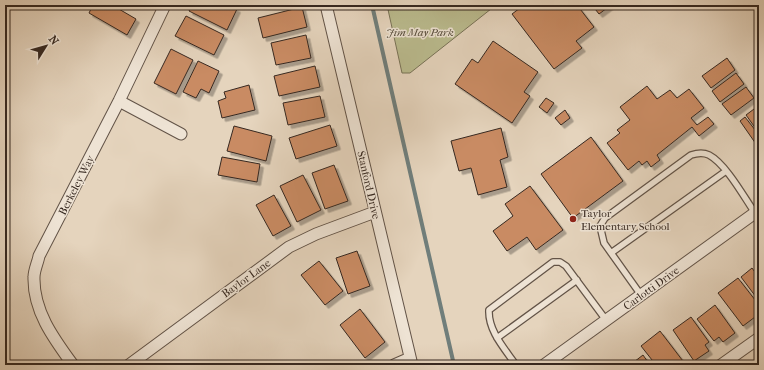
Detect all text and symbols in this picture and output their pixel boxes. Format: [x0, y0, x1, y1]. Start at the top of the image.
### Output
north arrow [26, 26, 66, 66]
park label: Jim May Park [386, 26, 454, 39]
text: N [46, 33, 62, 48]
street label: Stanford Drive [354, 150, 383, 221]
street label: Berkeley Way [56, 152, 98, 217]
place label: Taylor Elementary School [581, 207, 670, 233]
marker: Taylor Elementary School [568, 214, 578, 224]
street label: Baylor Lane [219, 256, 274, 300]
street label: Carlotti Drive [621, 263, 682, 313]

